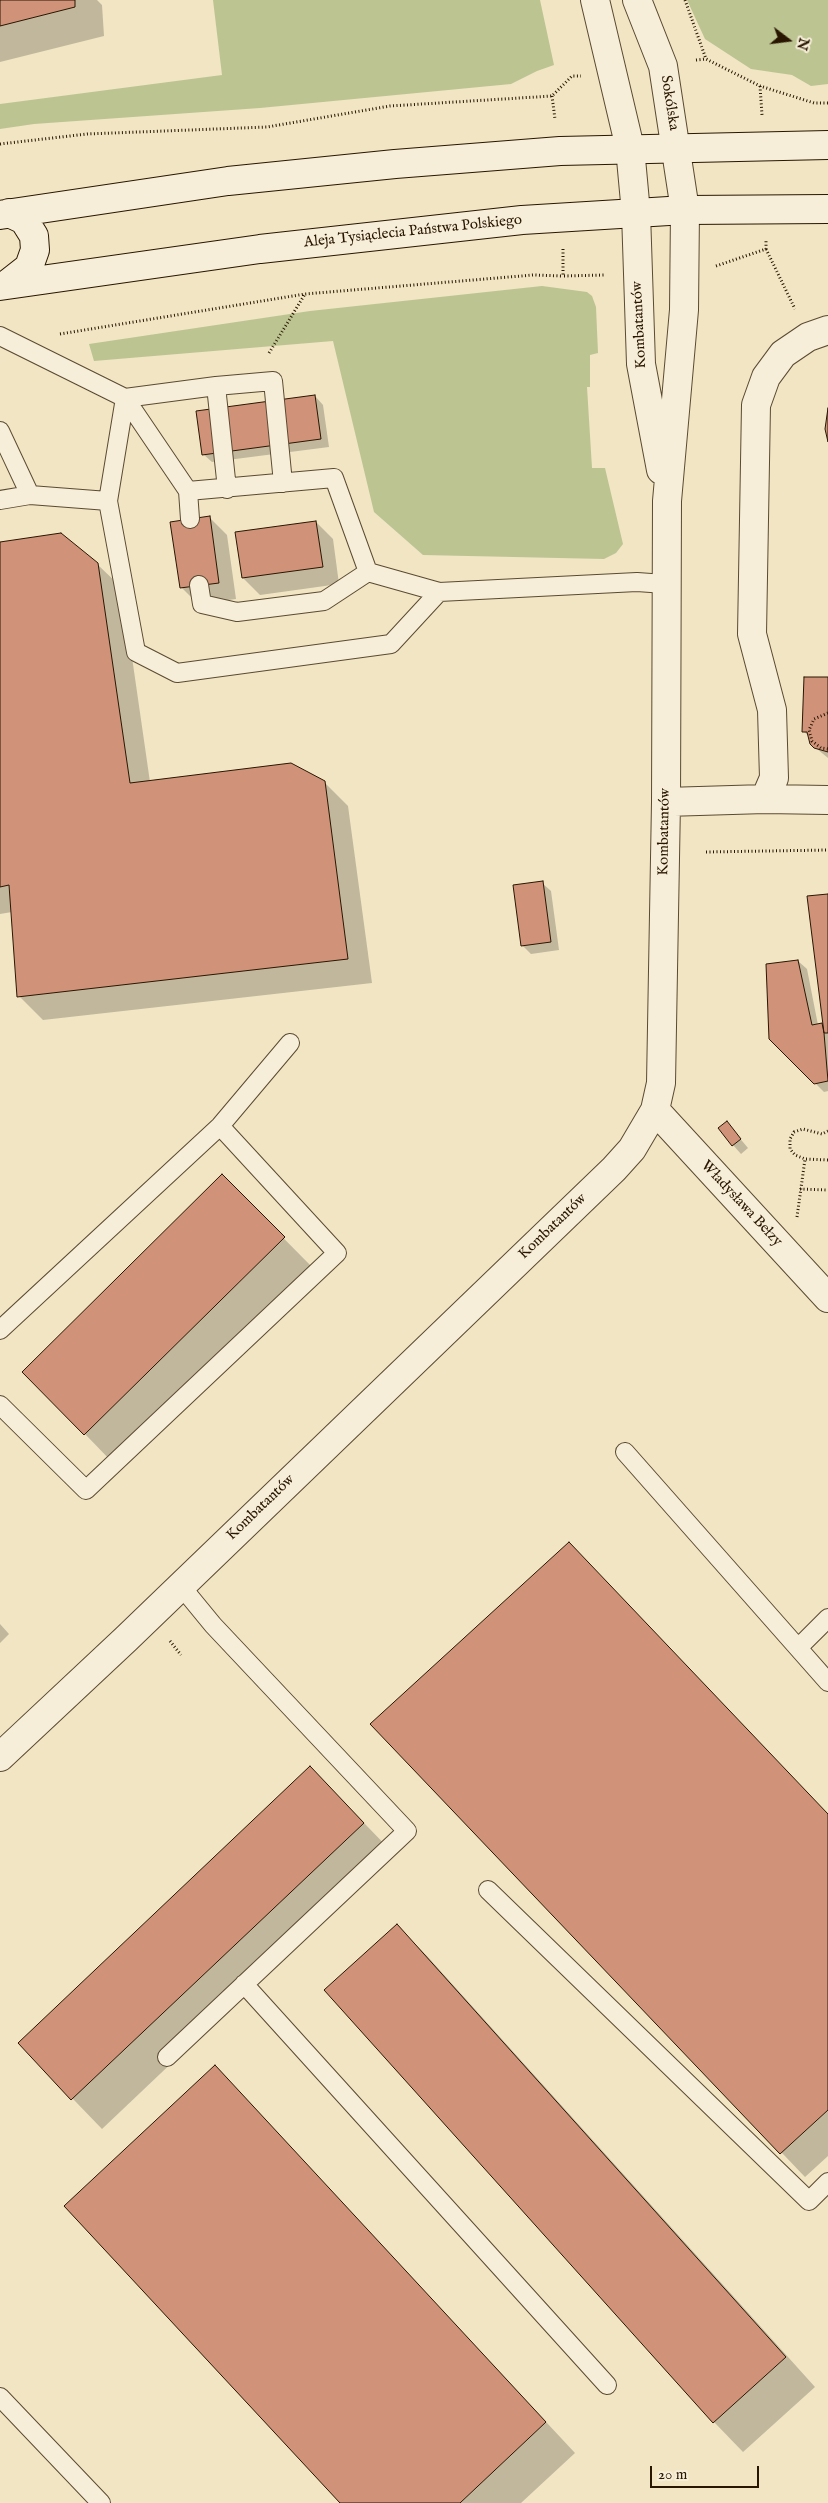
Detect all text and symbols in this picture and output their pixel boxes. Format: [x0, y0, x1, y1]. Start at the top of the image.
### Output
north arrow [763, 15, 813, 65]
text: N [792, 36, 813, 52]
street label: Sokólska [656, 74, 682, 132]
street label: Aleja Tysiąclecia Państwa Polskiego [303, 212, 523, 252]
street label: Kombatantów [629, 281, 651, 369]
street label: Kombatantów [655, 788, 675, 876]
street label: Władysława Bełzy [696, 1157, 786, 1251]
street label: Kombatantów [515, 1190, 591, 1264]
street label: Kombatantów [223, 1471, 299, 1545]
scale bar [653, 2456, 762, 2488]
text: 20 m [658, 2465, 687, 2484]

